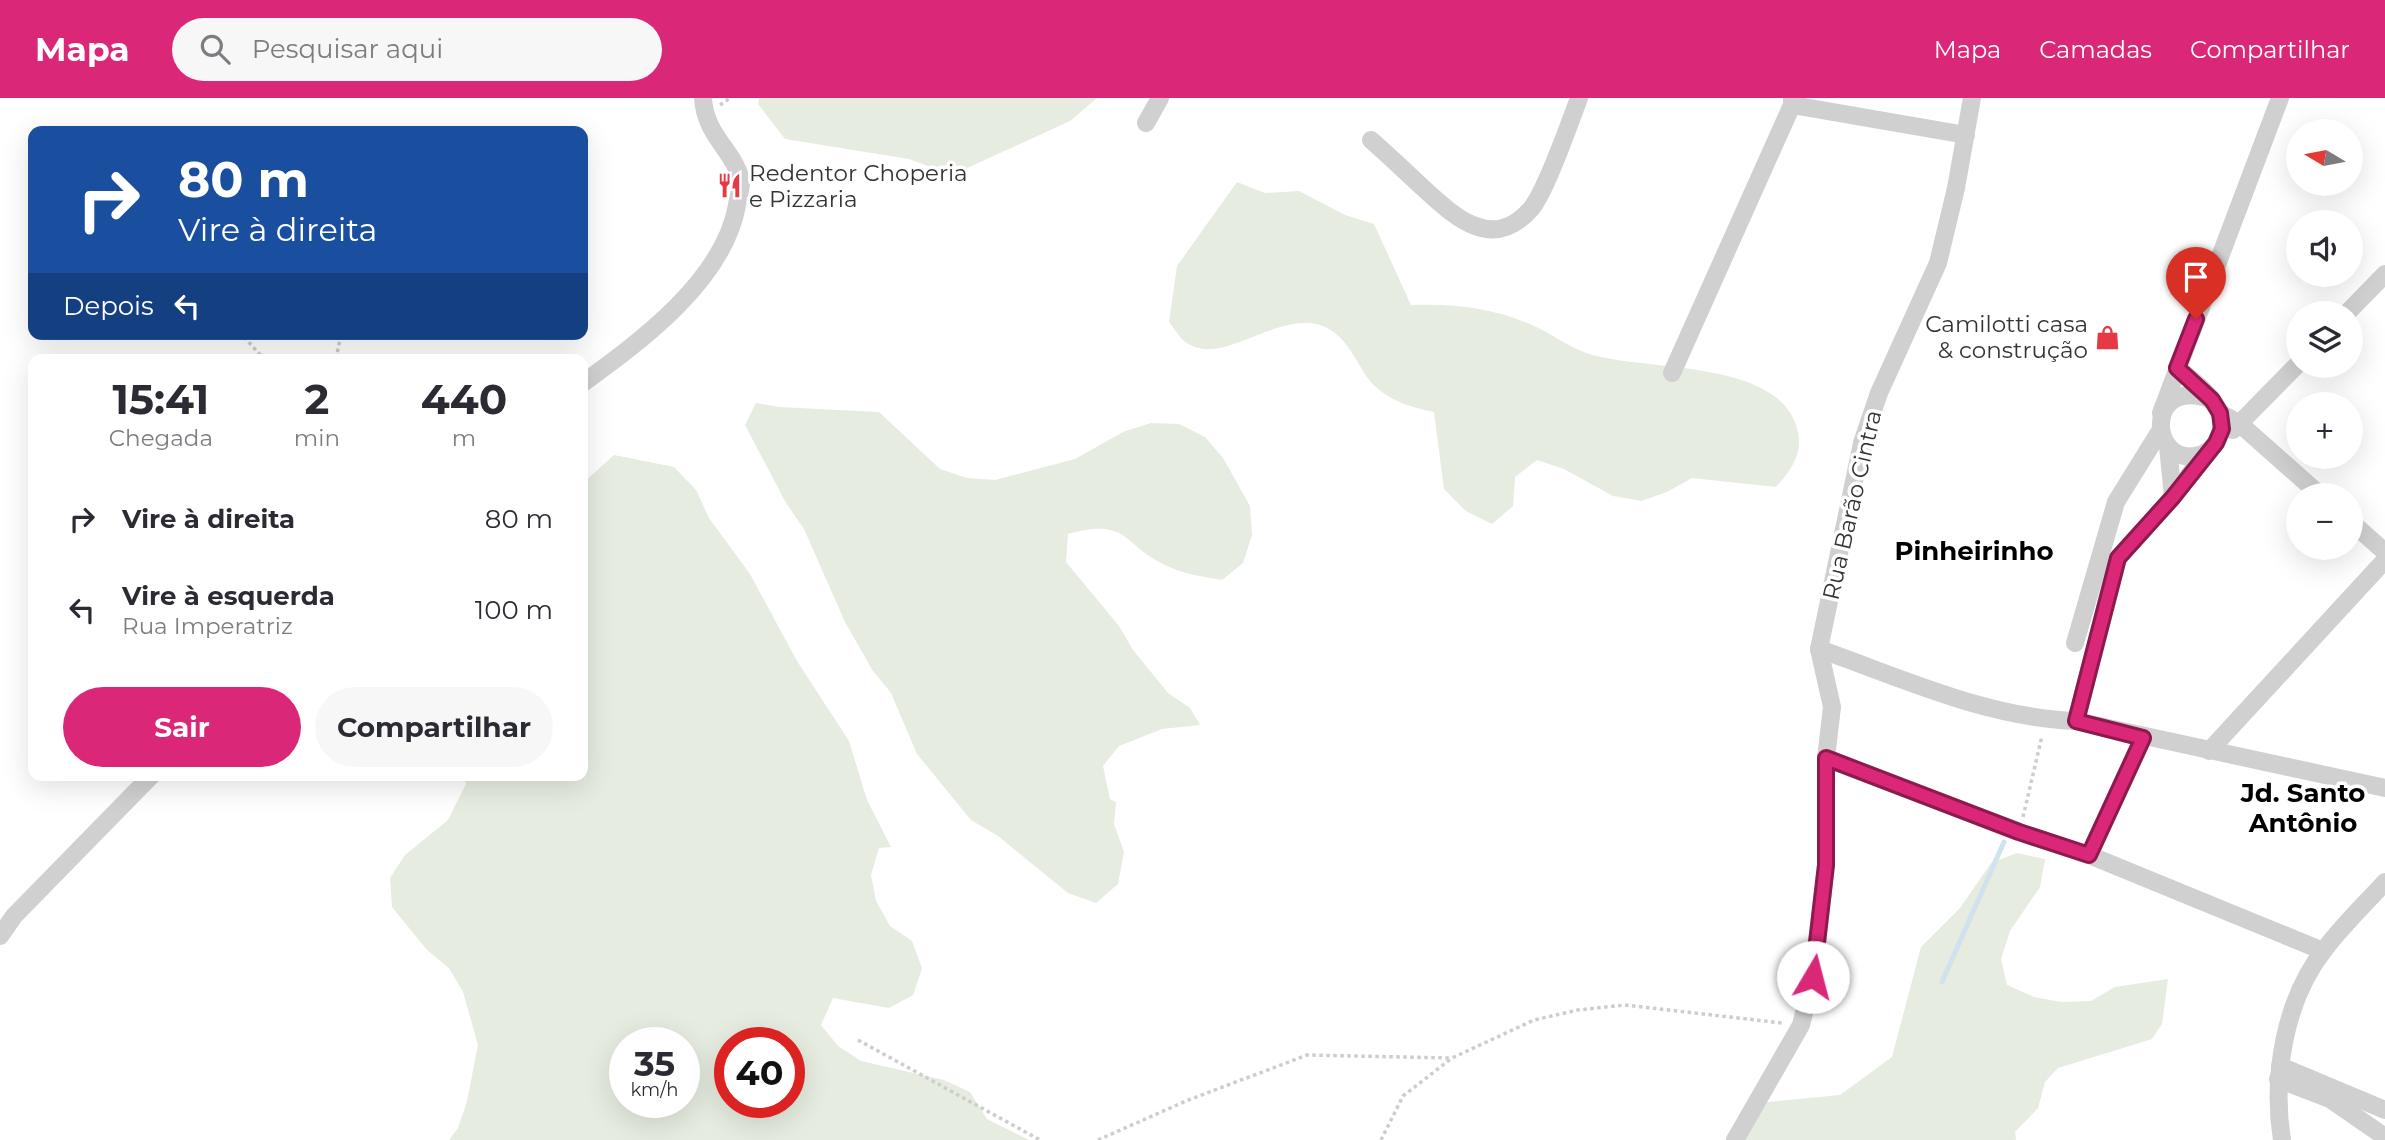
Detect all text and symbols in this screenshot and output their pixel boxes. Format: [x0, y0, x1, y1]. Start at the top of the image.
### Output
search box [172, 18, 662, 81]
text: Mapa [35, 29, 130, 69]
icon: search [196, 30, 234, 68]
text: Pesquisar aqui [252, 33, 443, 65]
text: Mapa [1934, 35, 2001, 64]
text: Camadas [2039, 35, 2152, 64]
text: Compartilhar [2190, 35, 2350, 64]
north arrow [2286, 119, 2362, 196]
map controls [2286, 119, 2363, 560]
text: 80 m [178, 150, 309, 209]
icon: right [63, 154, 154, 245]
place label: Redentor Choperia e Pizzaria [749, 159, 968, 213]
restaurant icon: Redentor Choperia e Pizzaria [715, 172, 743, 200]
text: Vire à direita [178, 210, 377, 249]
button: sound [2286, 210, 2363, 287]
pin [2166, 247, 2226, 319]
icon: arrive [2177, 258, 2215, 296]
icon: left [168, 287, 206, 325]
text: Depois [63, 290, 154, 322]
button: layers [2286, 301, 2363, 378]
place label: Camilotti casa & construção [1925, 310, 2088, 364]
shop icon: Camilotti casa & construção [2094, 323, 2122, 351]
text: 15:41 [113, 373, 209, 425]
text: 2 [305, 373, 329, 425]
text: 440 [421, 373, 507, 425]
button: + [2286, 392, 2363, 469]
street label: Rua Barão Cintra [1817, 407, 1887, 603]
text: Chegada [109, 424, 213, 452]
text: min [294, 424, 340, 452]
text: m [452, 424, 476, 452]
button: − [2286, 483, 2363, 560]
icon: right [63, 500, 101, 538]
text: Vire à direita [122, 503, 295, 535]
text: 80 m [485, 503, 553, 535]
district label: Pinheirinho [1894, 535, 2054, 567]
text: Vire à esquerda [122, 580, 335, 612]
icon: left [63, 591, 101, 629]
text: 100 m [475, 594, 553, 626]
text: Rua Imperatriz [122, 612, 293, 640]
button: Sair [63, 687, 301, 767]
button: Compartilhar [315, 687, 553, 767]
district label: Jd. Santo Antônio [2240, 777, 2365, 839]
position arrow [1776, 940, 1850, 1014]
speed limit sign: 40 [714, 1027, 805, 1118]
text: 35 [634, 1042, 675, 1085]
text: km/h [630, 1079, 679, 1101]

